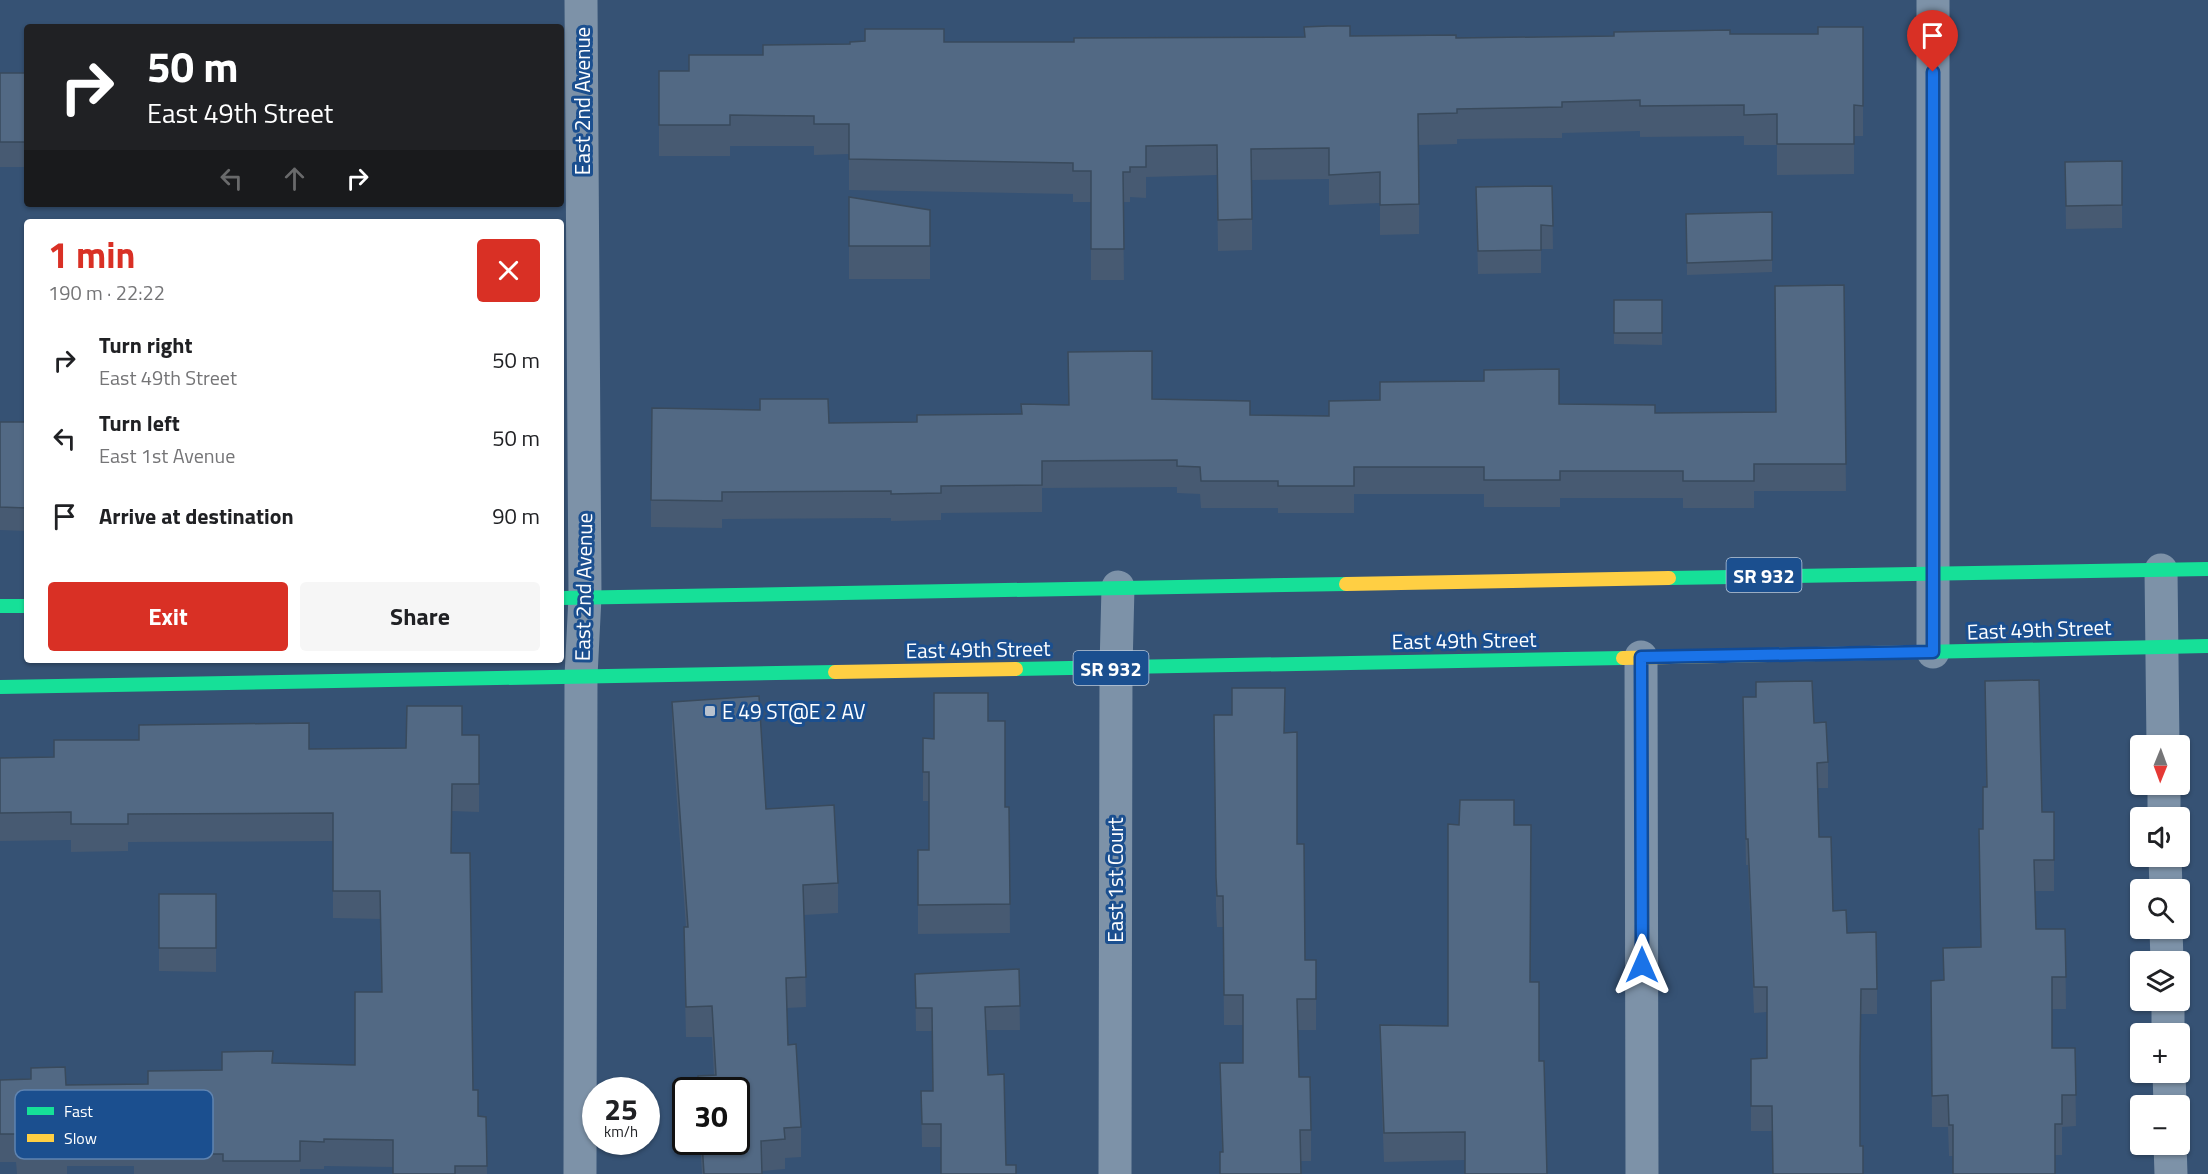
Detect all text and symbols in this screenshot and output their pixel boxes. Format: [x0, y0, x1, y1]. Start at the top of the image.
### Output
pin [1907, 10, 1958, 72]
icon: arrive [1916, 19, 1949, 52]
street label: East 2nd Avenue [566, 27, 598, 175]
text: 50 m [147, 34, 239, 98]
icon: right [48, 48, 126, 126]
text: East 49th Street [147, 92, 333, 133]
icon: left [215, 162, 248, 195]
icon: ahead [278, 162, 311, 195]
icon: right [341, 162, 374, 195]
text: 1 min [48, 227, 135, 282]
button: close [477, 239, 540, 302]
text: 190 m · 22:22 [48, 277, 165, 308]
text: Turn right [99, 328, 193, 362]
text: 50 m [492, 343, 540, 377]
icon: right [48, 344, 81, 377]
text: East 49th Street [99, 362, 237, 393]
text: Turn left [99, 406, 180, 440]
text: 50 m [492, 421, 540, 455]
icon: left [48, 422, 81, 455]
text: East 1st Avenue [99, 440, 235, 471]
text: Arrive at destination [99, 499, 294, 533]
text: 90 m [492, 499, 540, 533]
icon: arrive [48, 500, 81, 533]
street label: East 2nd Avenue [566, 513, 600, 661]
road number: SR 932 [1726, 558, 1802, 592]
button: Exit [48, 582, 288, 651]
button: Share [300, 582, 540, 651]
street label: East 49th Street [1966, 610, 2113, 648]
street label: East 49th Street [1391, 623, 1537, 657]
street label: East 49th Street [905, 632, 1051, 666]
road number: SR 932 [1074, 651, 1148, 685]
place label: E 49 ST@E 2 AV [722, 695, 866, 727]
marker: E 49 ST@E 2 AV [703, 704, 717, 718]
north arrow [2130, 735, 2190, 795]
map controls [2130, 735, 2190, 1155]
button: sound [2130, 807, 2190, 867]
street label: East 1st Court [1099, 817, 1131, 943]
button: search [2130, 879, 2190, 939]
position arrow [1610, 933, 1674, 997]
button: layers [2130, 951, 2190, 1011]
button: + [2130, 1023, 2190, 1083]
speed limit sign: 30 [672, 1077, 750, 1155]
text: 25 [604, 1086, 638, 1132]
legend [15, 1090, 213, 1159]
button: − [2130, 1095, 2190, 1155]
text: Fast [64, 1099, 93, 1123]
text: km/h [604, 1120, 638, 1143]
text: Slow [64, 1126, 97, 1150]

